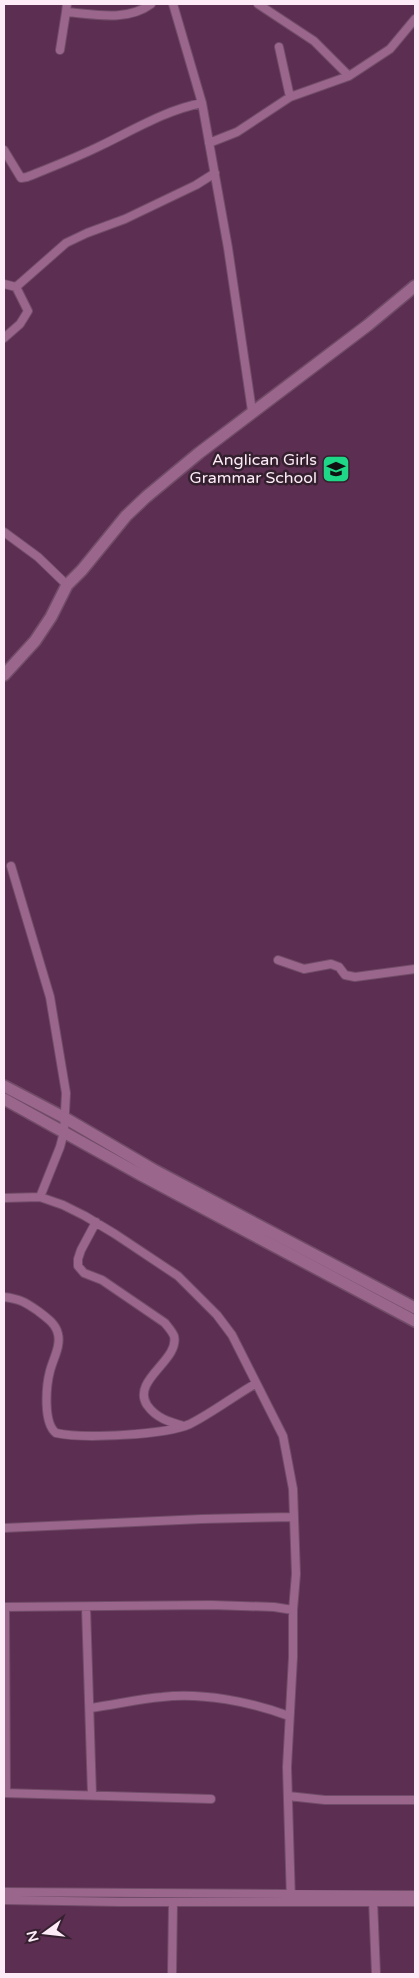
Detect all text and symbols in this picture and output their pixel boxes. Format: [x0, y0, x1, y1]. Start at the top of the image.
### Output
place label: Anglican Girls Grammar School [190, 450, 317, 488]
school or university icon: Anglican Girls Grammar School [321, 454, 351, 484]
north arrow [20, 1908, 70, 1958]
text: N [23, 1929, 43, 1944]

